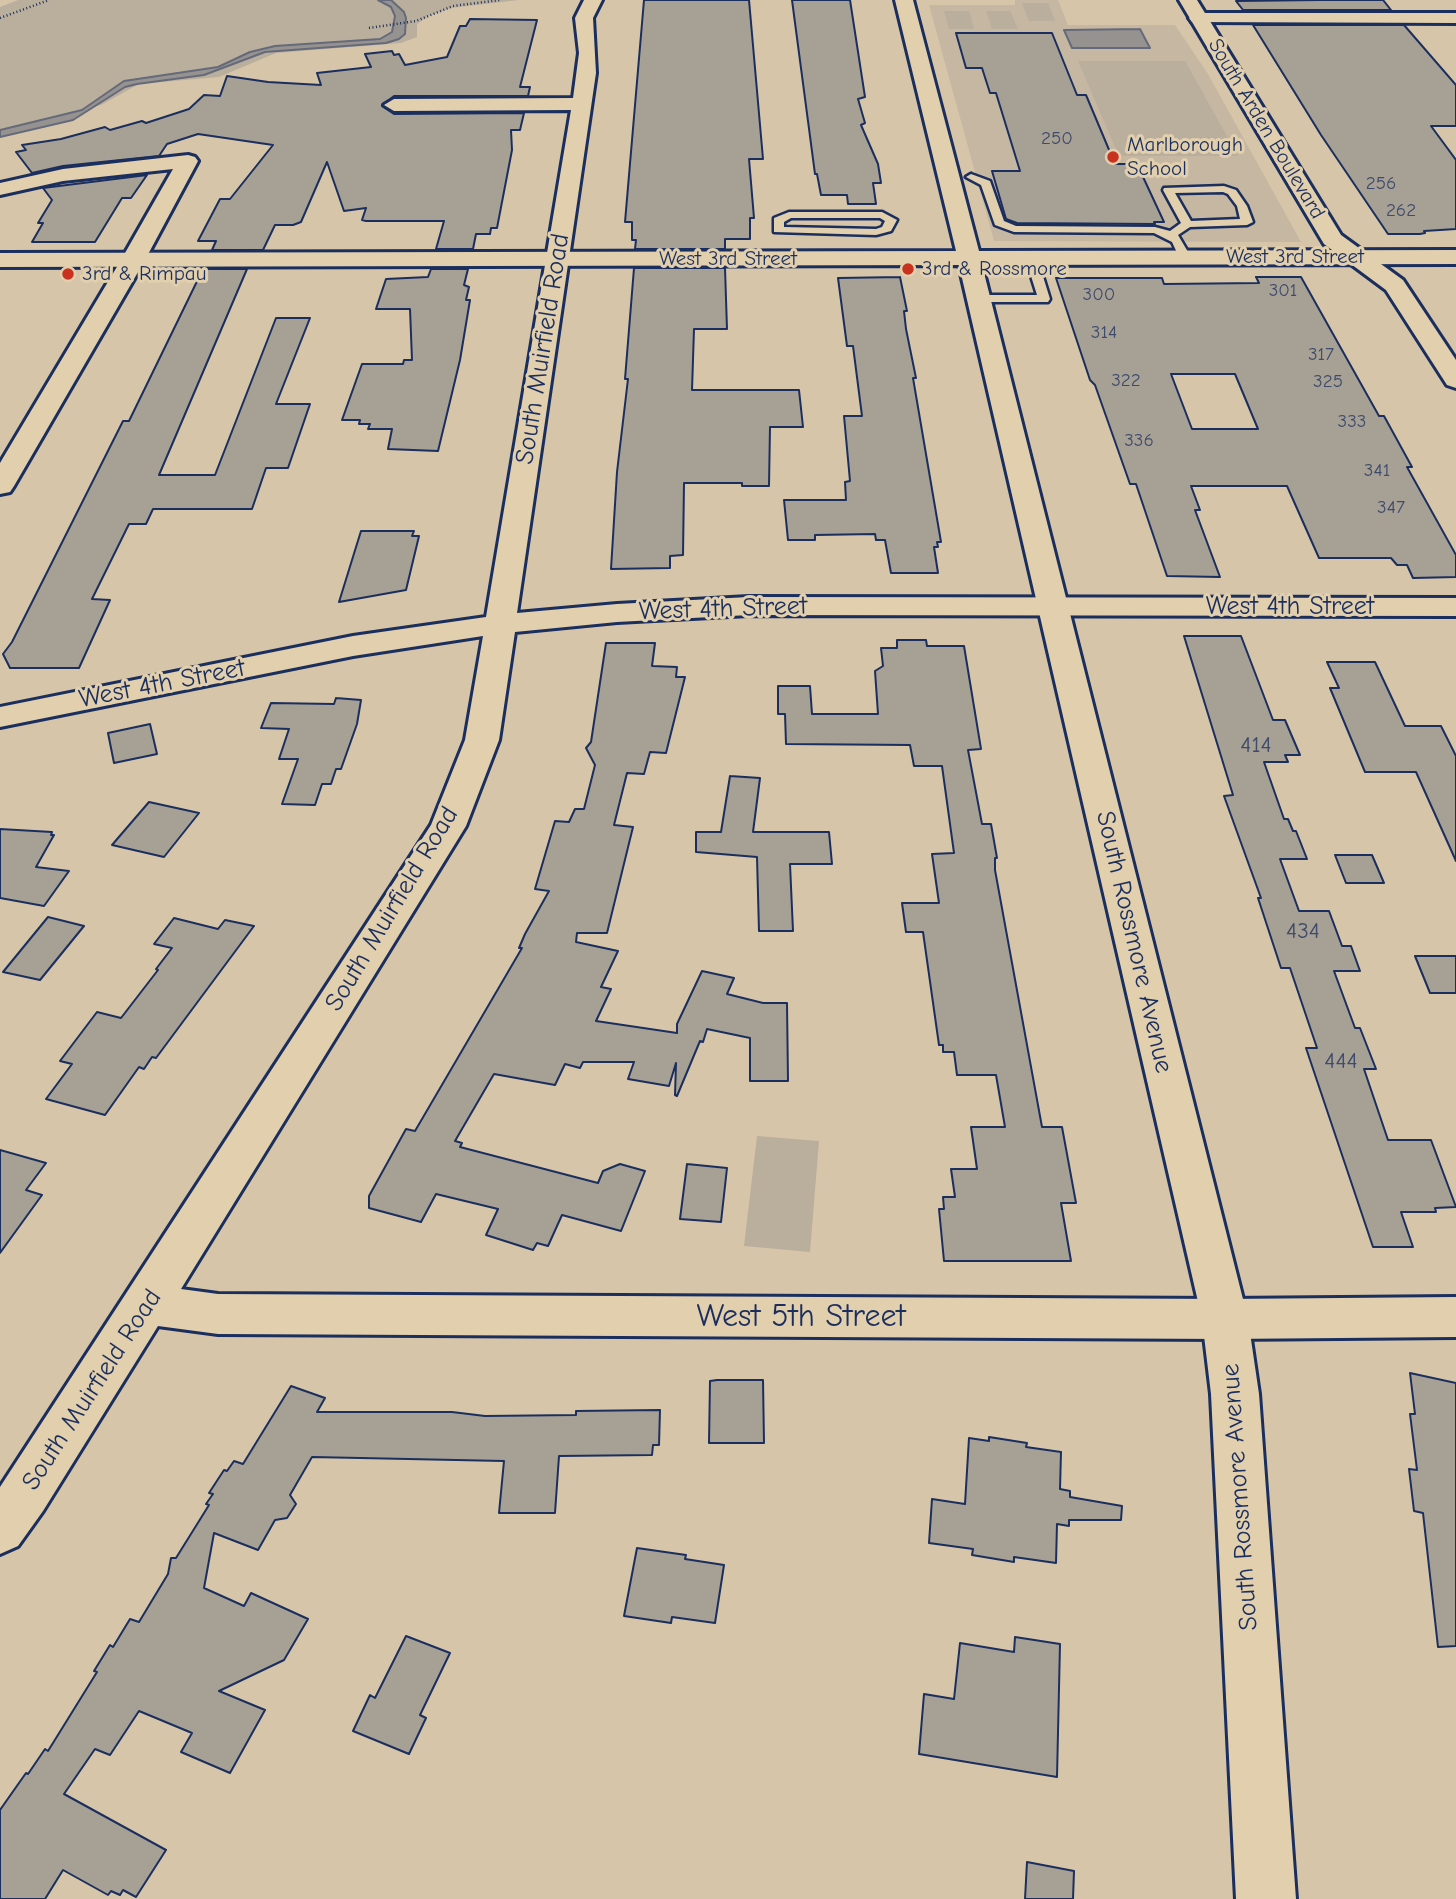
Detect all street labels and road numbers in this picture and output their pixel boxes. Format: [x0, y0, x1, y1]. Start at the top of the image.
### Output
street label: South Arden Boulevard [1202, 34, 1330, 224]
street label: South Muirfield Road [509, 231, 577, 467]
street label: West 3rd Street [1226, 244, 1364, 270]
street label: West 3rd Street [659, 246, 797, 272]
street label: West 4th Street [638, 590, 808, 628]
street label: West 4th Street [1206, 591, 1374, 623]
street label: West 4th Street [76, 653, 248, 715]
street label: South Muirfield Road [319, 801, 465, 1017]
street label: South Rossmore Avenue [1089, 808, 1179, 1076]
street label: South Muirfield Road [15, 1284, 169, 1496]
street label: West 5th Street [696, 1298, 906, 1336]
street label: South Rossmore Avenue [1215, 1362, 1265, 1632]

